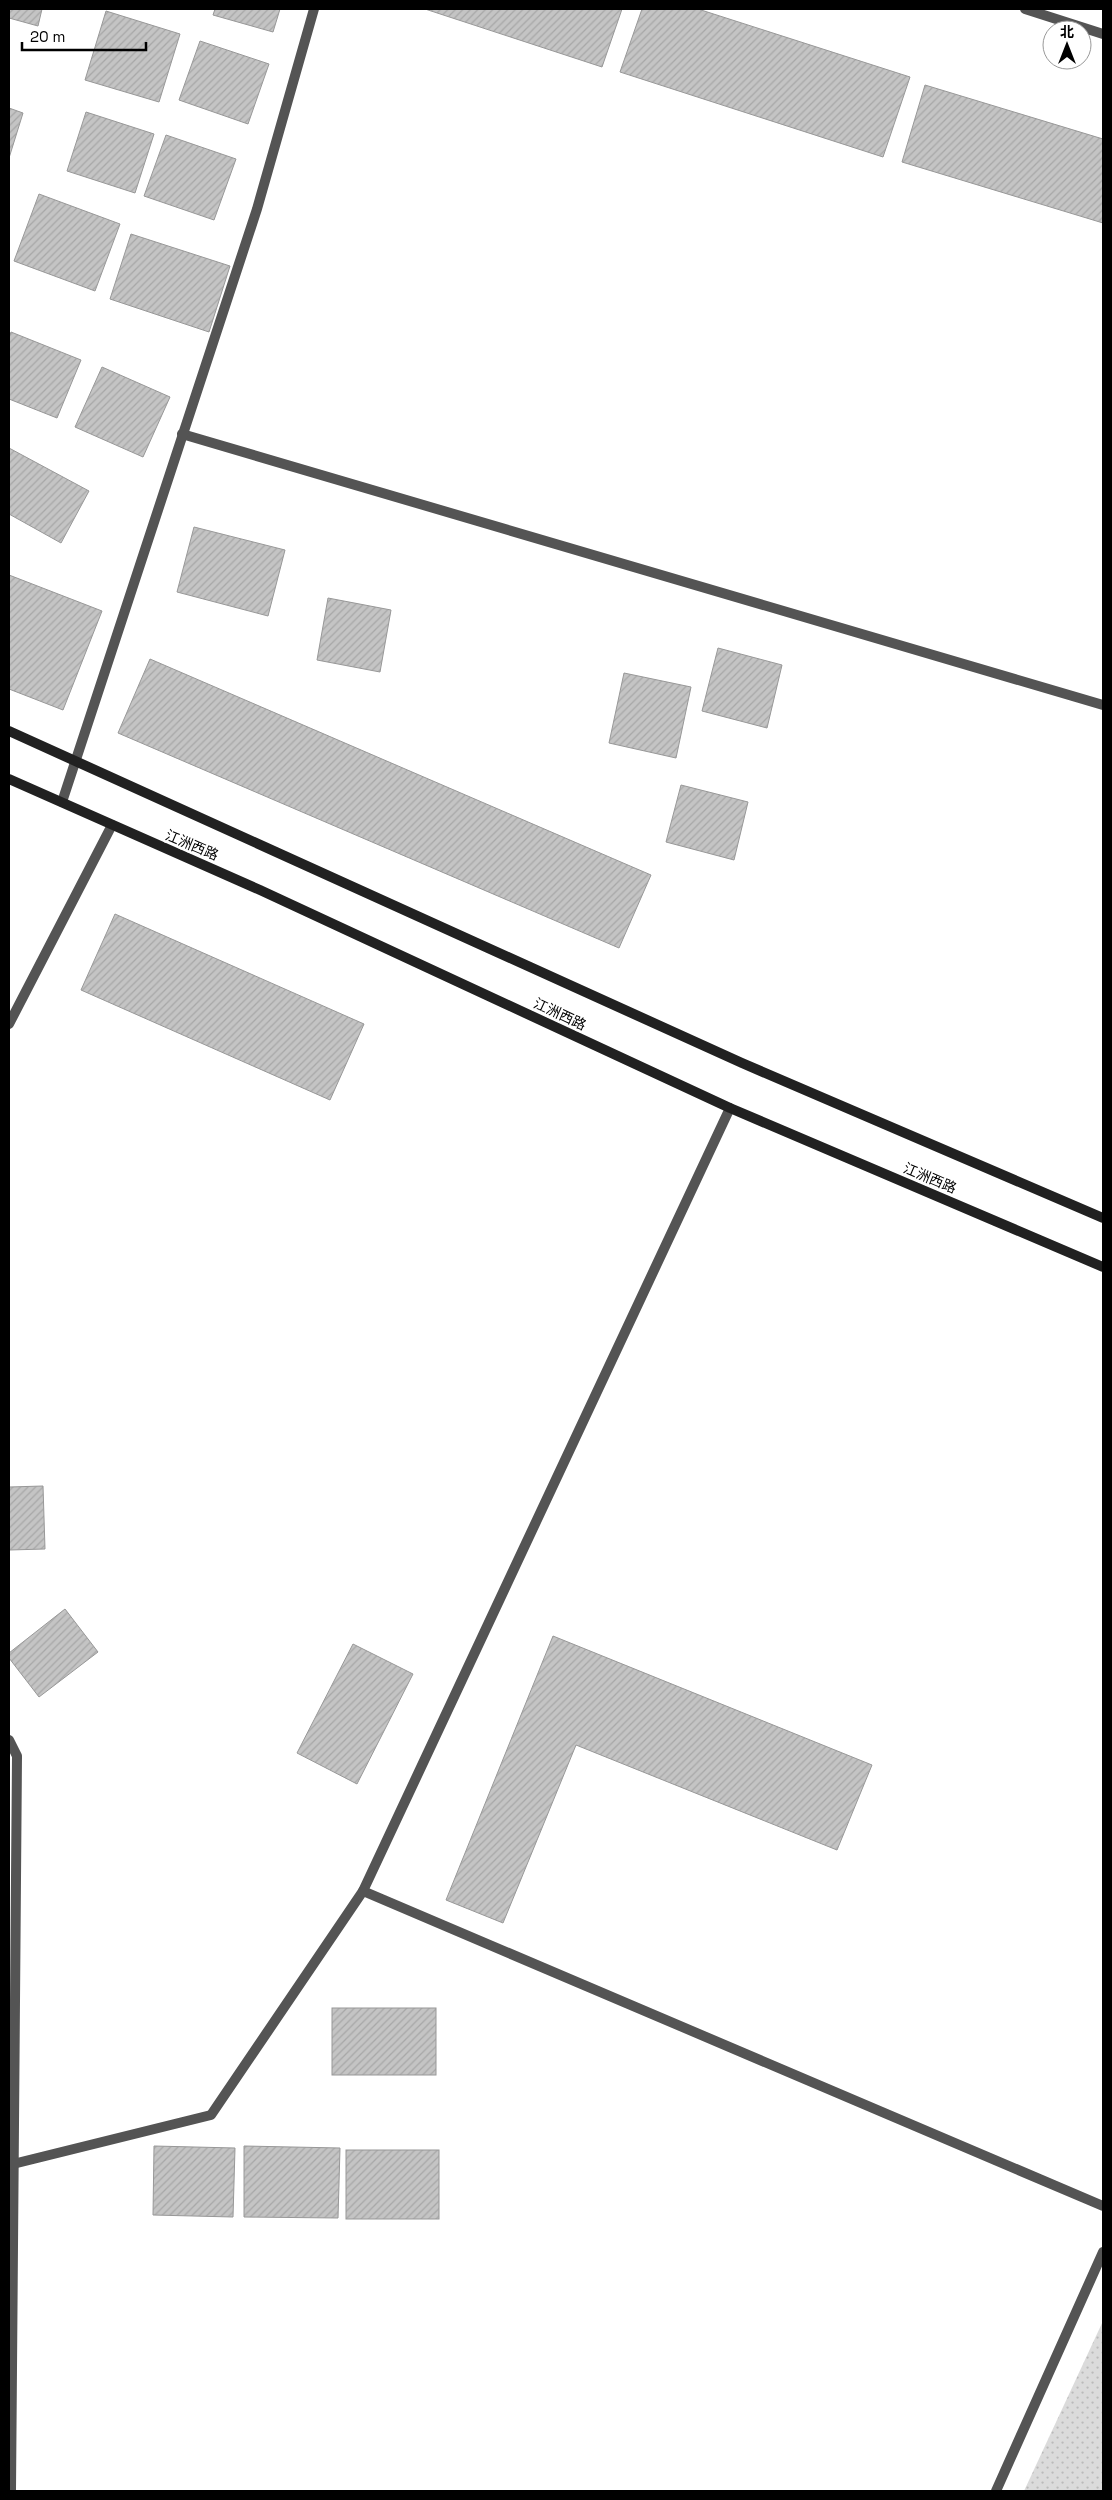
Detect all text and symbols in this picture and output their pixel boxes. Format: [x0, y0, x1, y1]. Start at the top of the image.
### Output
scale bar [22, 20, 146, 52]
north arrow [1042, 20, 1092, 70]
text: 北 [1060, 23, 1074, 41]
text: 20 m [30, 27, 65, 46]
street label: 江洲西路 [163, 826, 221, 864]
street label: 江洲西路 [531, 994, 589, 1034]
street label: 江洲西路 [901, 1159, 959, 1197]

